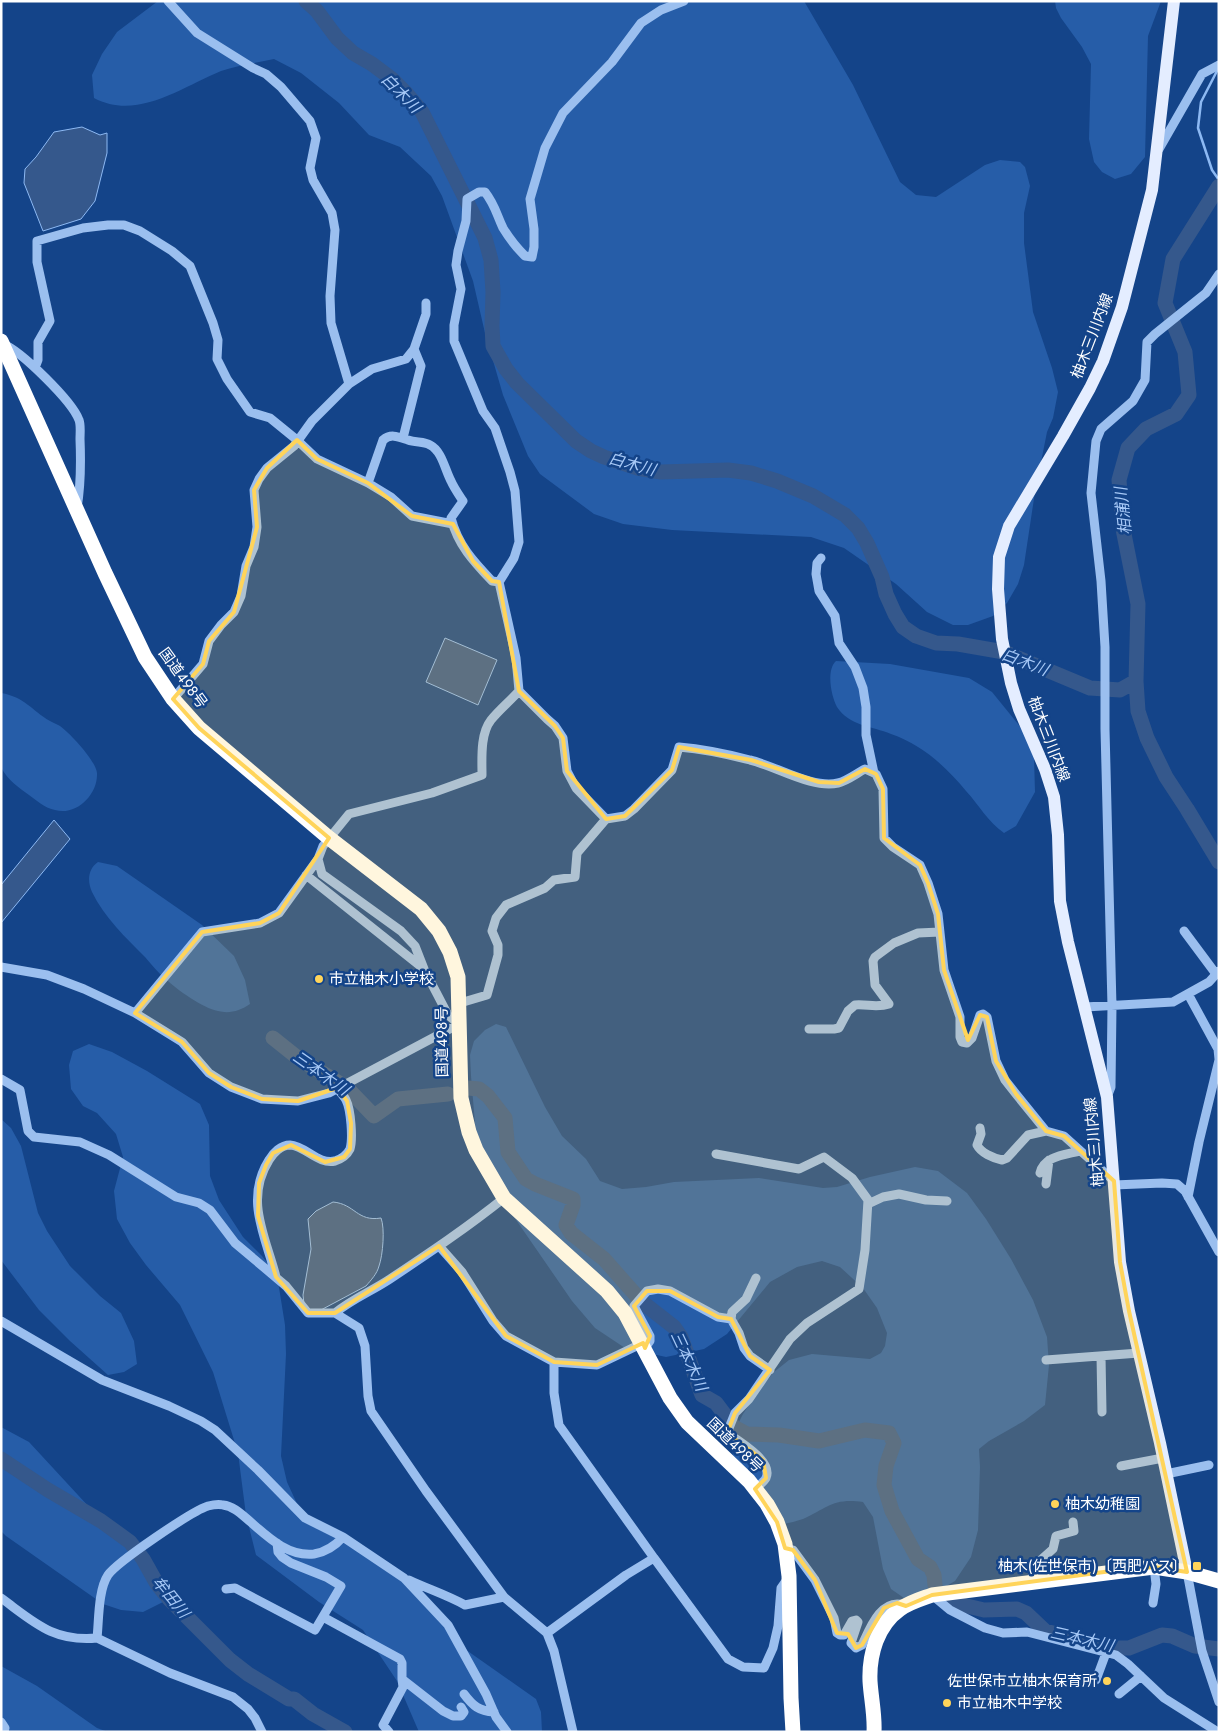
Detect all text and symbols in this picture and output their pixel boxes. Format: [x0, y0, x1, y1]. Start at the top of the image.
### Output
water label: 白木川 [376, 68, 428, 120]
street label: 柚木三川内線 [1066, 290, 1118, 382]
water label: 白木川 [606, 447, 660, 482]
water label: 相浦川 [1109, 484, 1137, 536]
street label: 国道498号 [153, 643, 213, 713]
water label: 白木川 [998, 643, 1053, 682]
street label: 柚木三川内線 [1023, 693, 1075, 785]
place label: 市立柚木小学校 [329, 968, 434, 990]
marker: 市立柚木小学校 [313, 973, 325, 985]
street label: 国道498号 [430, 1007, 454, 1077]
water label: 三本木川 [288, 1045, 355, 1102]
street label: 柚木三川内線 [1079, 1096, 1109, 1188]
water label: 三本木川 [665, 1327, 714, 1397]
street label: 国道498号 [702, 1413, 768, 1477]
place label: 柚木幼稚園 [1065, 1493, 1140, 1515]
marker: 柚木幼稚園 [1049, 1498, 1061, 1510]
place label: 柚木(佐世保市)〔西肥バス〕 [998, 1555, 1187, 1577]
marker: 柚木(佐世保市)〔西肥バス〕 [1191, 1560, 1203, 1572]
water label: 牟田川 [147, 1571, 196, 1624]
water label: 三本木川 [1048, 1621, 1118, 1658]
place label: 佐世保市立柚木保育所 [947, 1670, 1097, 1692]
marker: 佐世保市立柚木保育所 [1101, 1675, 1113, 1687]
place label: 市立柚木中学校 [957, 1692, 1062, 1714]
marker: 市立柚木中学校 [941, 1697, 953, 1709]

